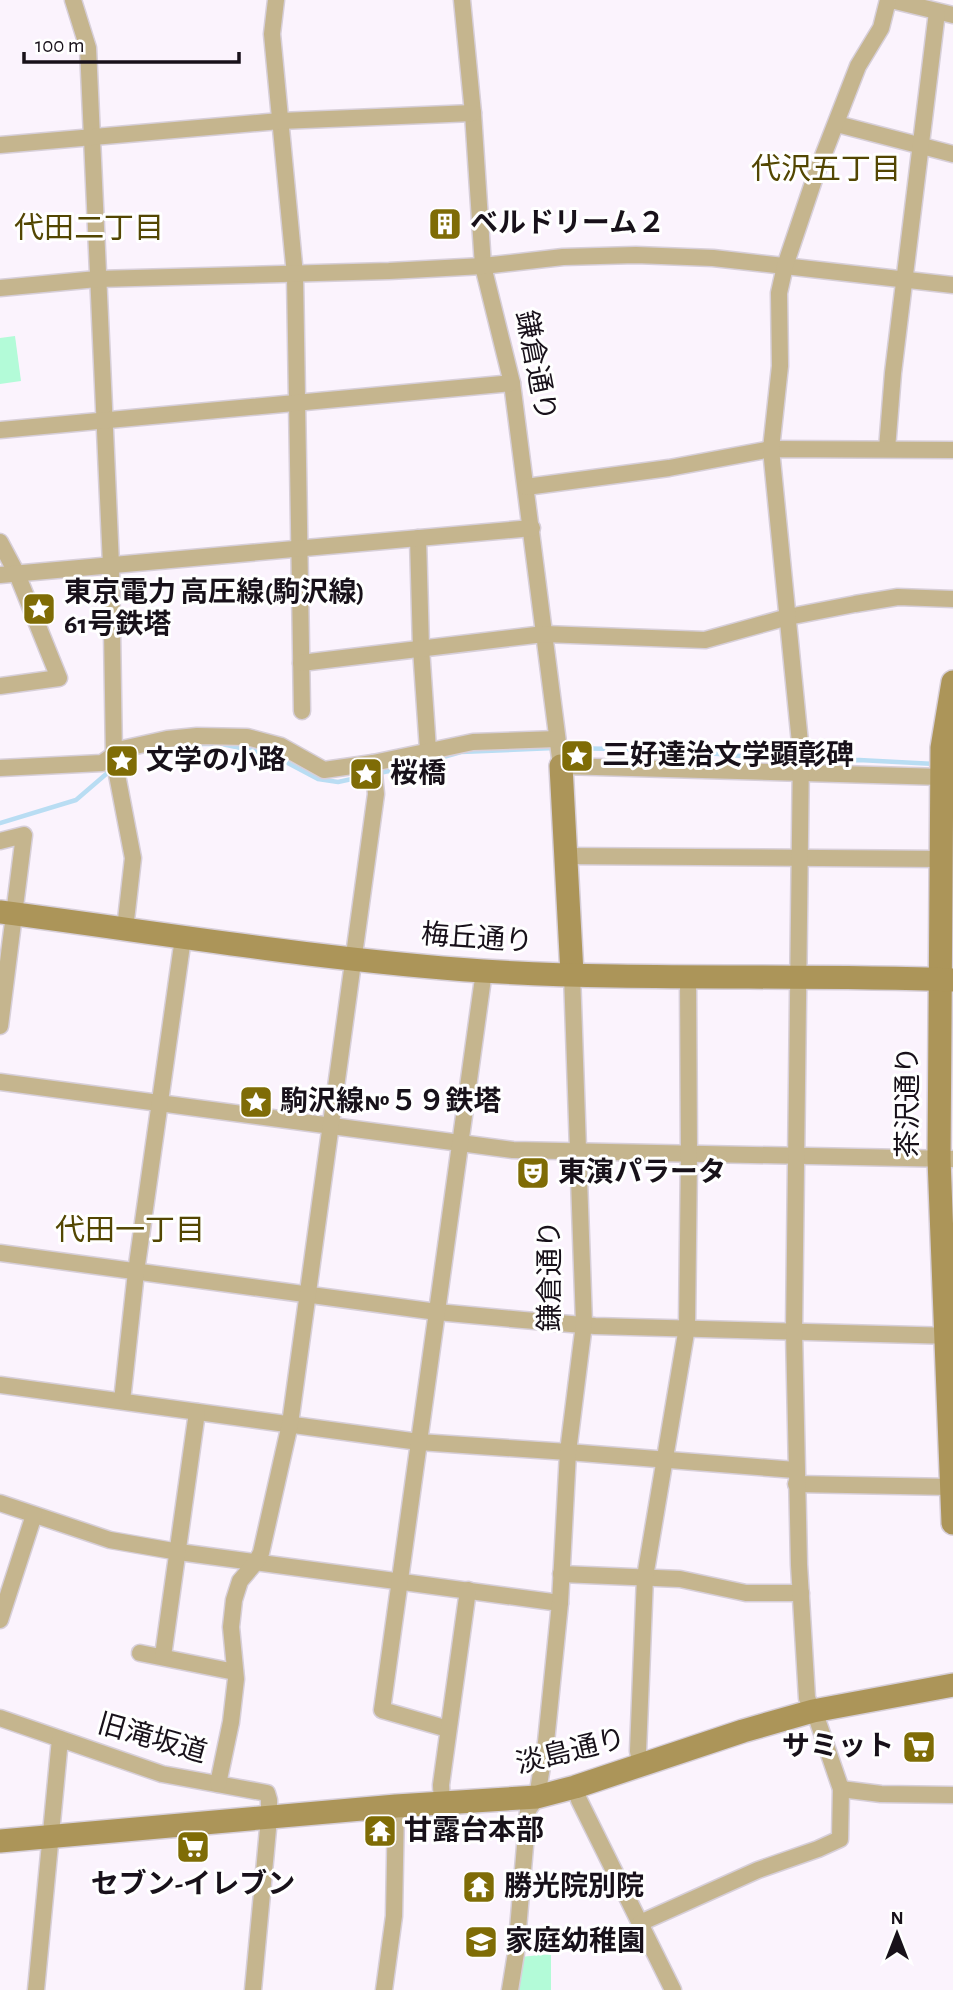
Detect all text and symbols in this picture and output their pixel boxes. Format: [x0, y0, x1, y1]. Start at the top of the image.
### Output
scale bar [24, 21, 240, 65]
text: 100 m [35, 35, 85, 56]
district label: 代沢五丁目 [751, 153, 901, 185]
building icon: ベルドリーム２ [426, 205, 464, 243]
place label: ベルドリーム２ [470, 209, 665, 238]
district label: 代田二丁目 [14, 212, 164, 244]
street label: 鎌倉通り [511, 308, 561, 424]
place label: 東京電力 高圧線(駒沢線) 61号鉄塔 [64, 577, 365, 639]
place icon: 東京電力 高圧線(駒沢線) 61号鉄塔 [20, 590, 58, 628]
place icon: 三好達治文学顕彰碑 [558, 737, 596, 775]
place label: 三好達治文学顕彰碑 [602, 739, 854, 770]
place icon: 文学の小路 [103, 742, 141, 780]
place label: 文学の小路 [146, 745, 286, 775]
place icon: 桜橋 [347, 755, 385, 793]
place label: 桜橋 [390, 758, 446, 788]
street label: 梅丘通り [420, 919, 534, 957]
street label: 茶沢通り [893, 1046, 923, 1158]
place icon: 駒沢線№５９鉄塔 [237, 1083, 275, 1121]
place label: 駒沢線№５９鉄塔 [280, 1086, 501, 1116]
theatre icon: 東演パラータ [514, 1154, 552, 1192]
place label: 東演パラータ [558, 1157, 726, 1187]
district label: 代田一丁目 [55, 1214, 205, 1246]
street label: 鎌倉通り [535, 1220, 565, 1332]
street label: 旧滝坂道 [94, 1708, 210, 1768]
street label: 淡島通り [513, 1723, 629, 1779]
supermarket icon: サミット [900, 1728, 938, 1766]
place label: サミット [782, 1732, 894, 1761]
temple icon: 甘露台本部 [361, 1812, 399, 1850]
place label: 甘露台本部 [404, 1815, 544, 1845]
supermarket icon: セブン-イレブン [174, 1828, 212, 1866]
place label: セブン-イレブン [91, 1868, 295, 1899]
temple icon: 勝光院別院 [460, 1868, 498, 1906]
place label: 勝光院別院 [504, 1871, 644, 1901]
north arrow [862, 1899, 932, 1969]
text: N [890, 1909, 904, 1928]
school or university icon: 家庭幼稚園 [462, 1923, 500, 1961]
place label: 家庭幼稚園 [505, 1926, 645, 1956]

